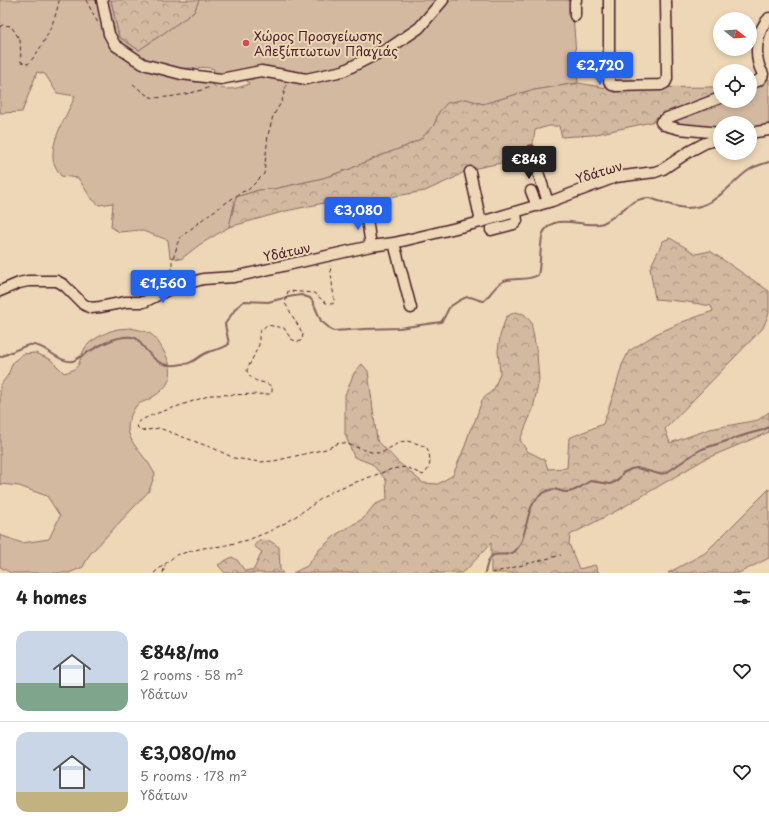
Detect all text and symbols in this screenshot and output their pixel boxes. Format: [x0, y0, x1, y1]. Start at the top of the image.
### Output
north arrow [713, 12, 757, 56]
map controls [713, 12, 757, 160]
place label: Χώρος Προσγείωσης Αλεξίπτωτων Πλαγιάς [254, 26, 398, 60]
marker: Χώρος Προσγείωσης Αλεξίπτωτων Πλαγιάς [241, 38, 251, 48]
pin: €2,720 [567, 52, 633, 86]
text: €2,720 [576, 55, 624, 74]
button: locate [713, 64, 757, 108]
button: layers [713, 116, 757, 160]
pin: €848 [505, 146, 553, 180]
text: €848 [511, 149, 547, 168]
street label: Υδάτων [573, 155, 625, 188]
pin: €3,080 [325, 197, 391, 231]
text: €3,080 [333, 200, 383, 219]
street label: Υδάτων [261, 237, 312, 266]
pin: €1,560 [130, 270, 196, 304]
text: €1,560 [140, 273, 186, 292]
text: 4 homes [16, 584, 87, 610]
icon: filters [731, 586, 753, 608]
text: €848/mo [140, 639, 219, 665]
icon: home [48, 647, 96, 695]
icon: heart [731, 660, 753, 682]
text: 2 rooms · 58 m² [140, 665, 243, 684]
text: Υδάτων [140, 684, 188, 703]
text: €3,080/mo [140, 740, 236, 766]
icon: home [48, 748, 96, 796]
icon: heart [731, 761, 753, 783]
text: 5 rooms · 178 m² [140, 766, 247, 785]
text: Υδάτων [140, 785, 188, 804]

